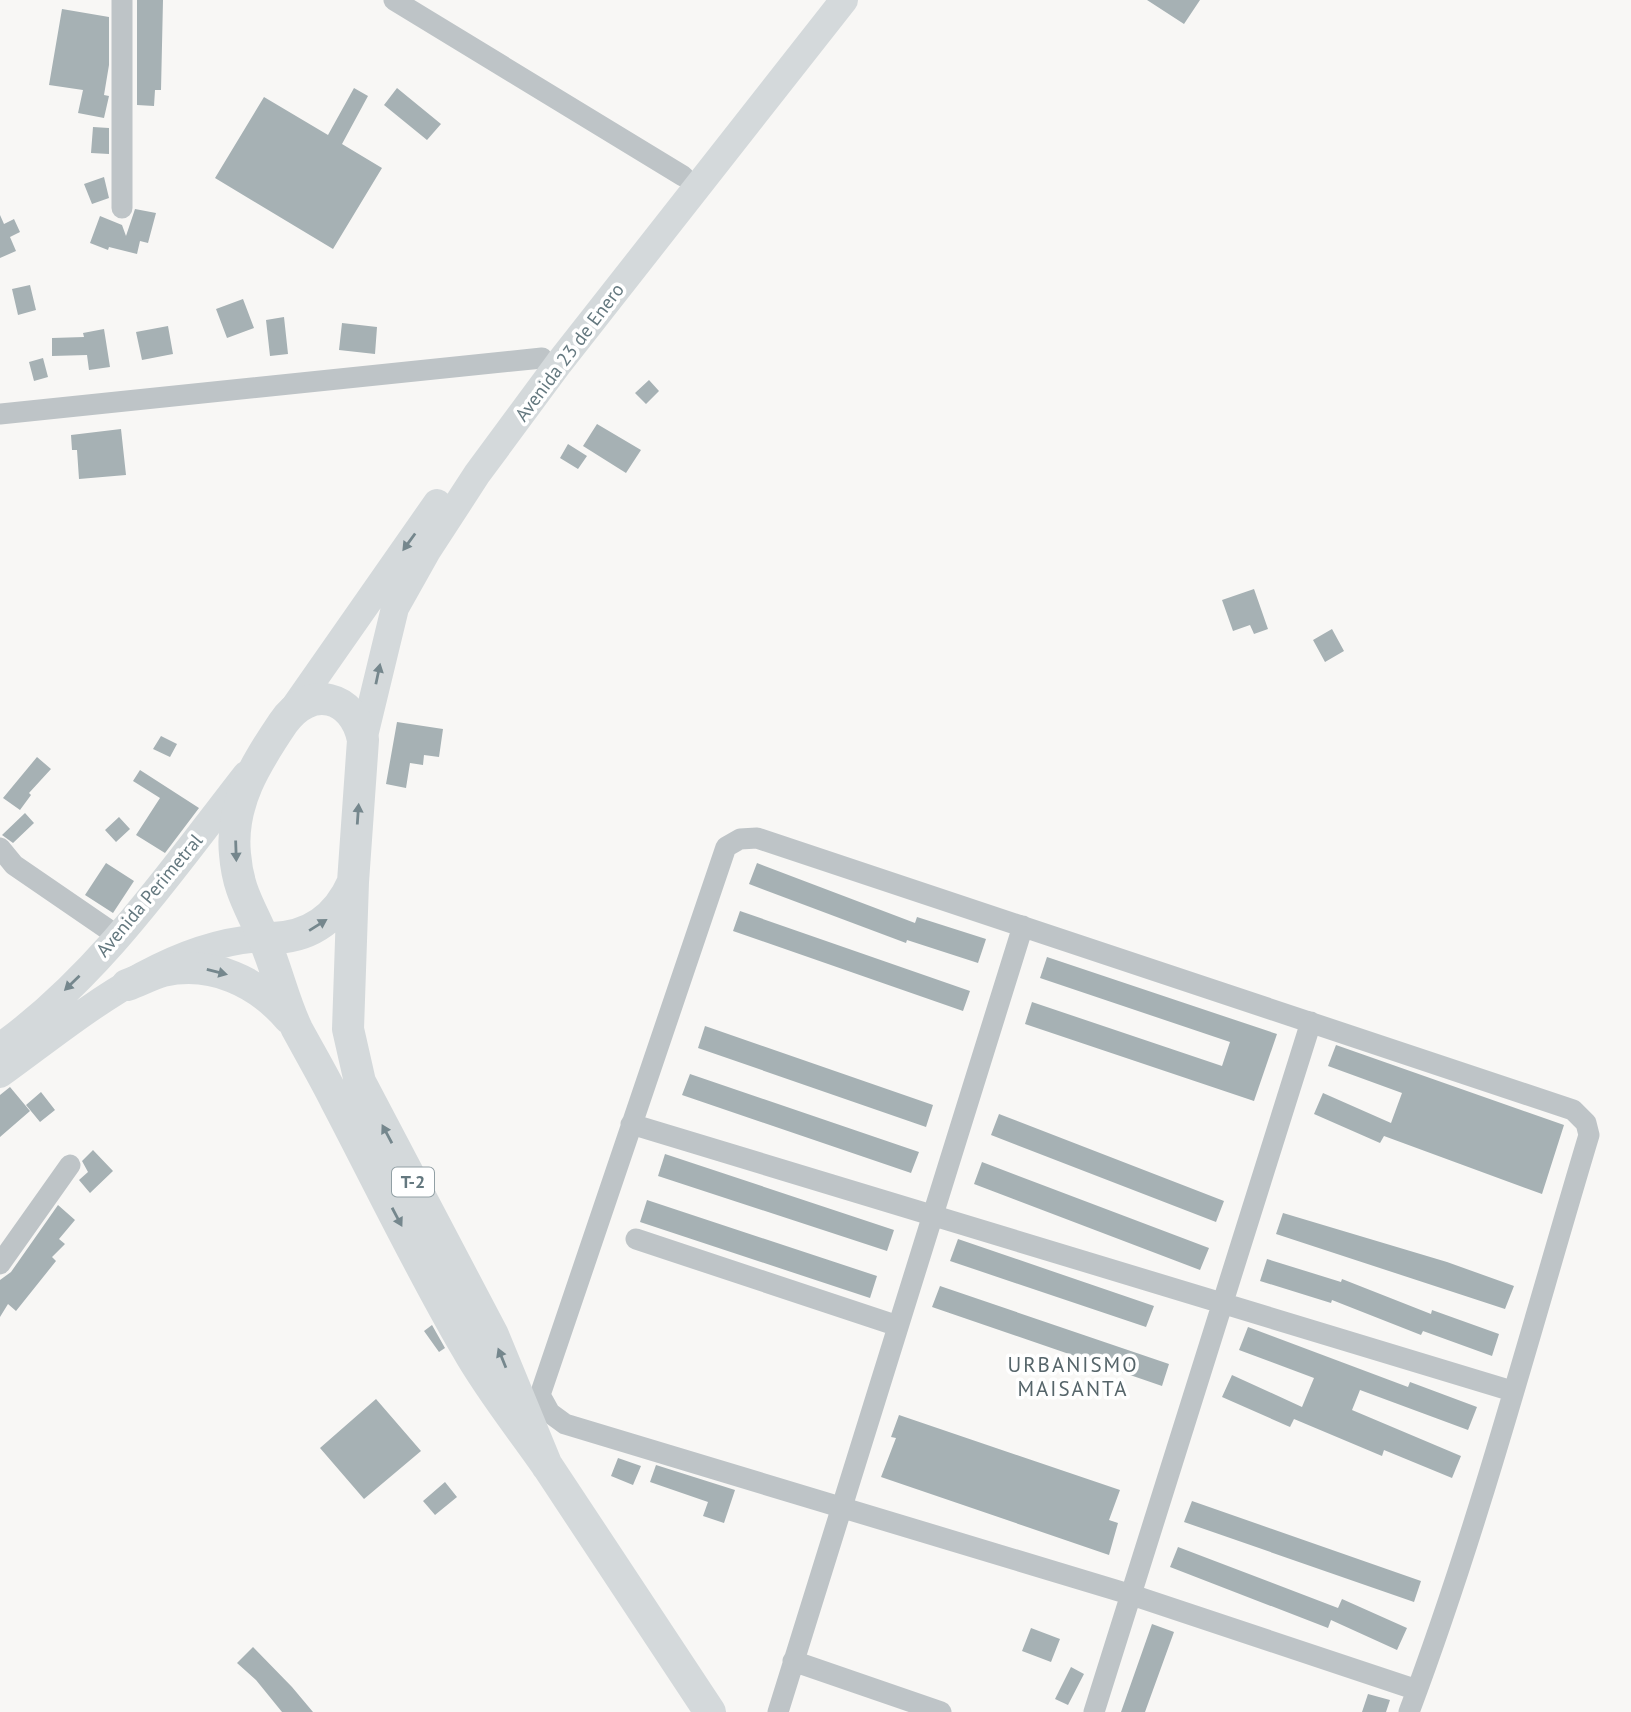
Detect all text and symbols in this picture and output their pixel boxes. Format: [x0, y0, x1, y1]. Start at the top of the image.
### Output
street label: Avenida 23 de Enero [509, 278, 629, 426]
one-way arrow [402, 533, 416, 551]
one-way arrow [373, 663, 384, 685]
one-way arrow [353, 803, 364, 825]
street label: Avenida Perimetral [91, 828, 208, 961]
one-way arrow [230, 840, 241, 862]
one-way arrow [308, 919, 327, 932]
one-way arrow [206, 967, 228, 978]
one-way arrow [64, 975, 81, 991]
one-way arrow [382, 1124, 393, 1144]
road number: T-2 [392, 1168, 434, 1196]
one-way arrow [391, 1208, 403, 1228]
one-way arrow [496, 1348, 508, 1368]
district label: URBANISMO MAISANTA [1007, 1351, 1139, 1402]

